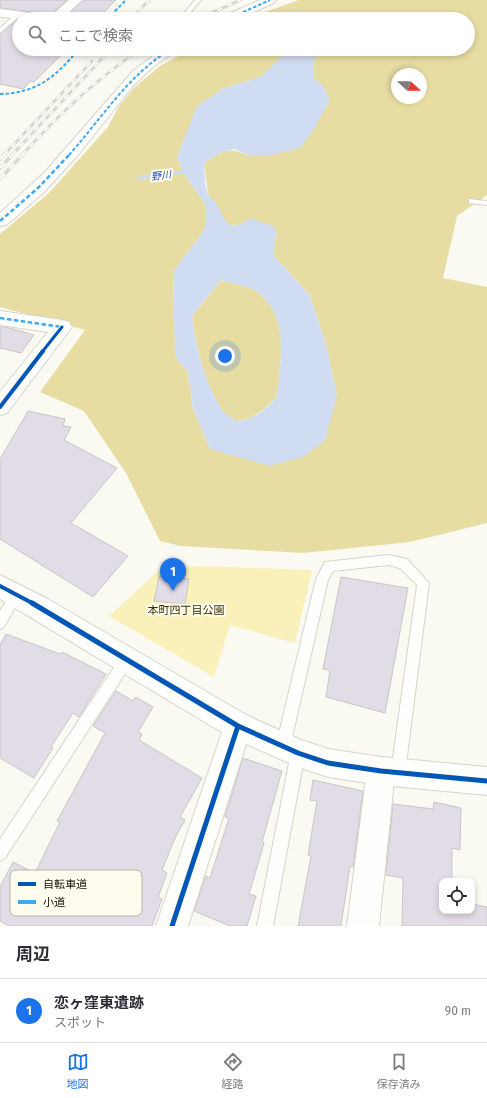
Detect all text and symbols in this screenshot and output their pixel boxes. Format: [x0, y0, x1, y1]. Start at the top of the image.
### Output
search box [12, 12, 475, 56]
icon: search [26, 23, 48, 45]
text: ここで検索 [58, 27, 133, 45]
north arrow [391, 68, 427, 104]
water label: 野川 [150, 169, 173, 183]
your location [215, 346, 235, 366]
pin: 1 [160, 558, 186, 591]
park label: 本町四丁目公園 [148, 604, 225, 617]
legend [10, 870, 142, 916]
text: 自転車道 [43, 878, 87, 891]
map controls [439, 878, 475, 914]
button: locate [439, 878, 475, 914]
text: 小道 [43, 896, 65, 909]
text: 周辺 [16, 944, 50, 965]
text: 恋ヶ窪東遺跡 [54, 994, 144, 1012]
text: 1 [26, 1003, 32, 1018]
text: 90 m [445, 1003, 471, 1018]
text: スポット [54, 1015, 106, 1030]
tab: 地図 [67, 1051, 89, 1091]
tab: 経路 [222, 1051, 244, 1091]
tab: 保存済み [377, 1051, 421, 1091]

